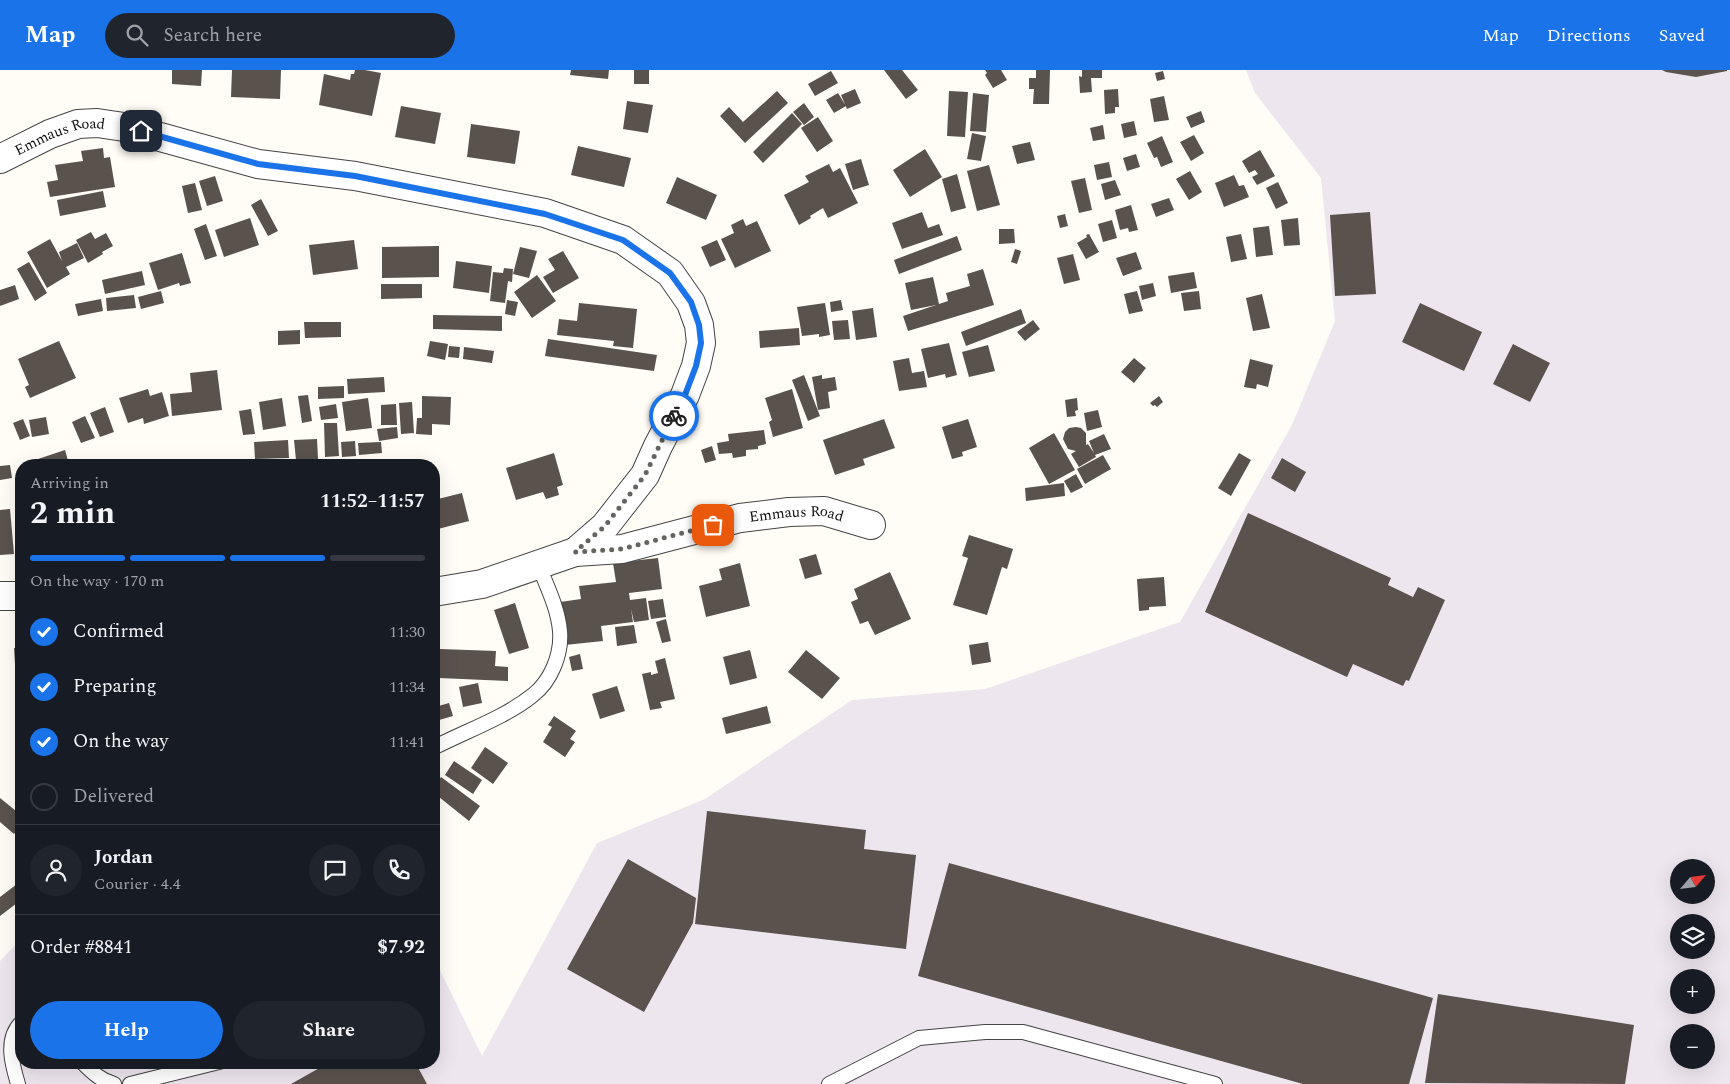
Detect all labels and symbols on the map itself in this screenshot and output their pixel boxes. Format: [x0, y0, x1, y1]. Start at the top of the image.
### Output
pin [120, 110, 162, 152]
street label: Emmaus Road [10, 112, 107, 162]
courier [649, 391, 699, 441]
street label: Emmaus Road [748, 499, 847, 528]
pin [692, 504, 734, 546]
north arrow [1670, 859, 1715, 904]

